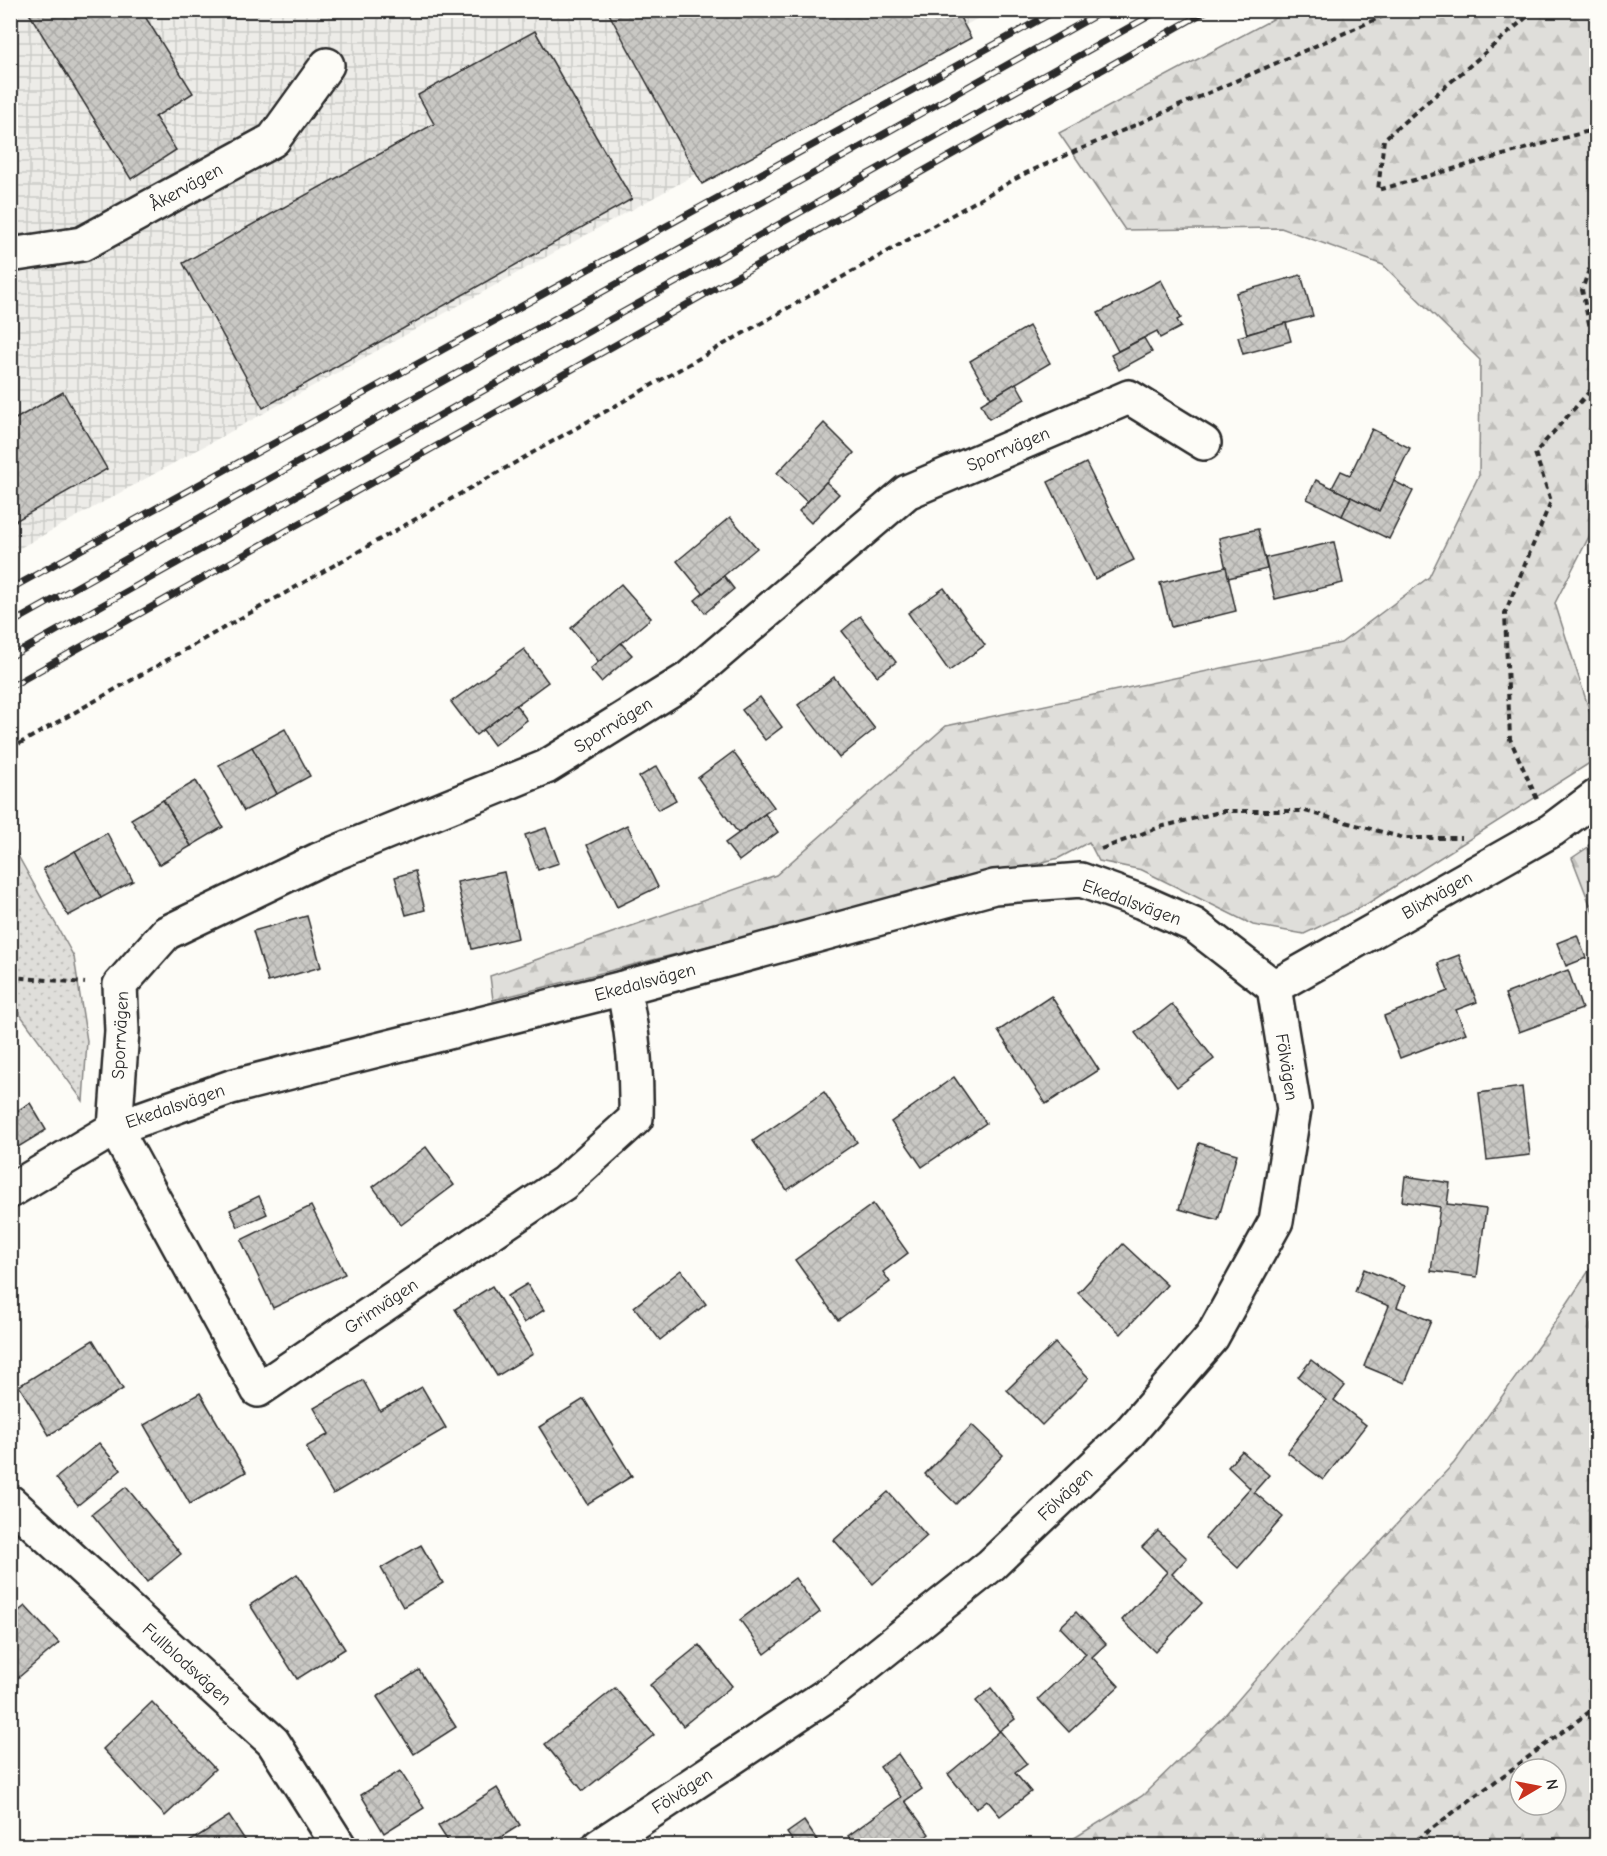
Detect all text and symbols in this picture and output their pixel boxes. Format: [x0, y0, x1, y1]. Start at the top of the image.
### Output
street label: Åkervägen [146, 158, 226, 216]
street label: Sporrvägen [963, 423, 1053, 476]
street label: Sporrvägen [570, 693, 656, 758]
street label: Blixtvägen [1398, 867, 1476, 924]
street label: Ekedalsvägen [1080, 875, 1184, 930]
street label: Ekedalsvägen [592, 959, 698, 1006]
street label: Sporrvägen [108, 990, 133, 1080]
street label: Fölvägen [1271, 1032, 1302, 1102]
street label: Ekedalsvägen [123, 1080, 227, 1133]
street label: Grimvägen [341, 1274, 422, 1339]
street label: Fölvägen [1034, 1463, 1097, 1525]
street label: Fullblodsvägen [138, 1619, 236, 1710]
north arrow [1508, 1757, 1568, 1817]
street label: Fölvägen [648, 1764, 716, 1819]
text: N [1542, 1778, 1562, 1791]

